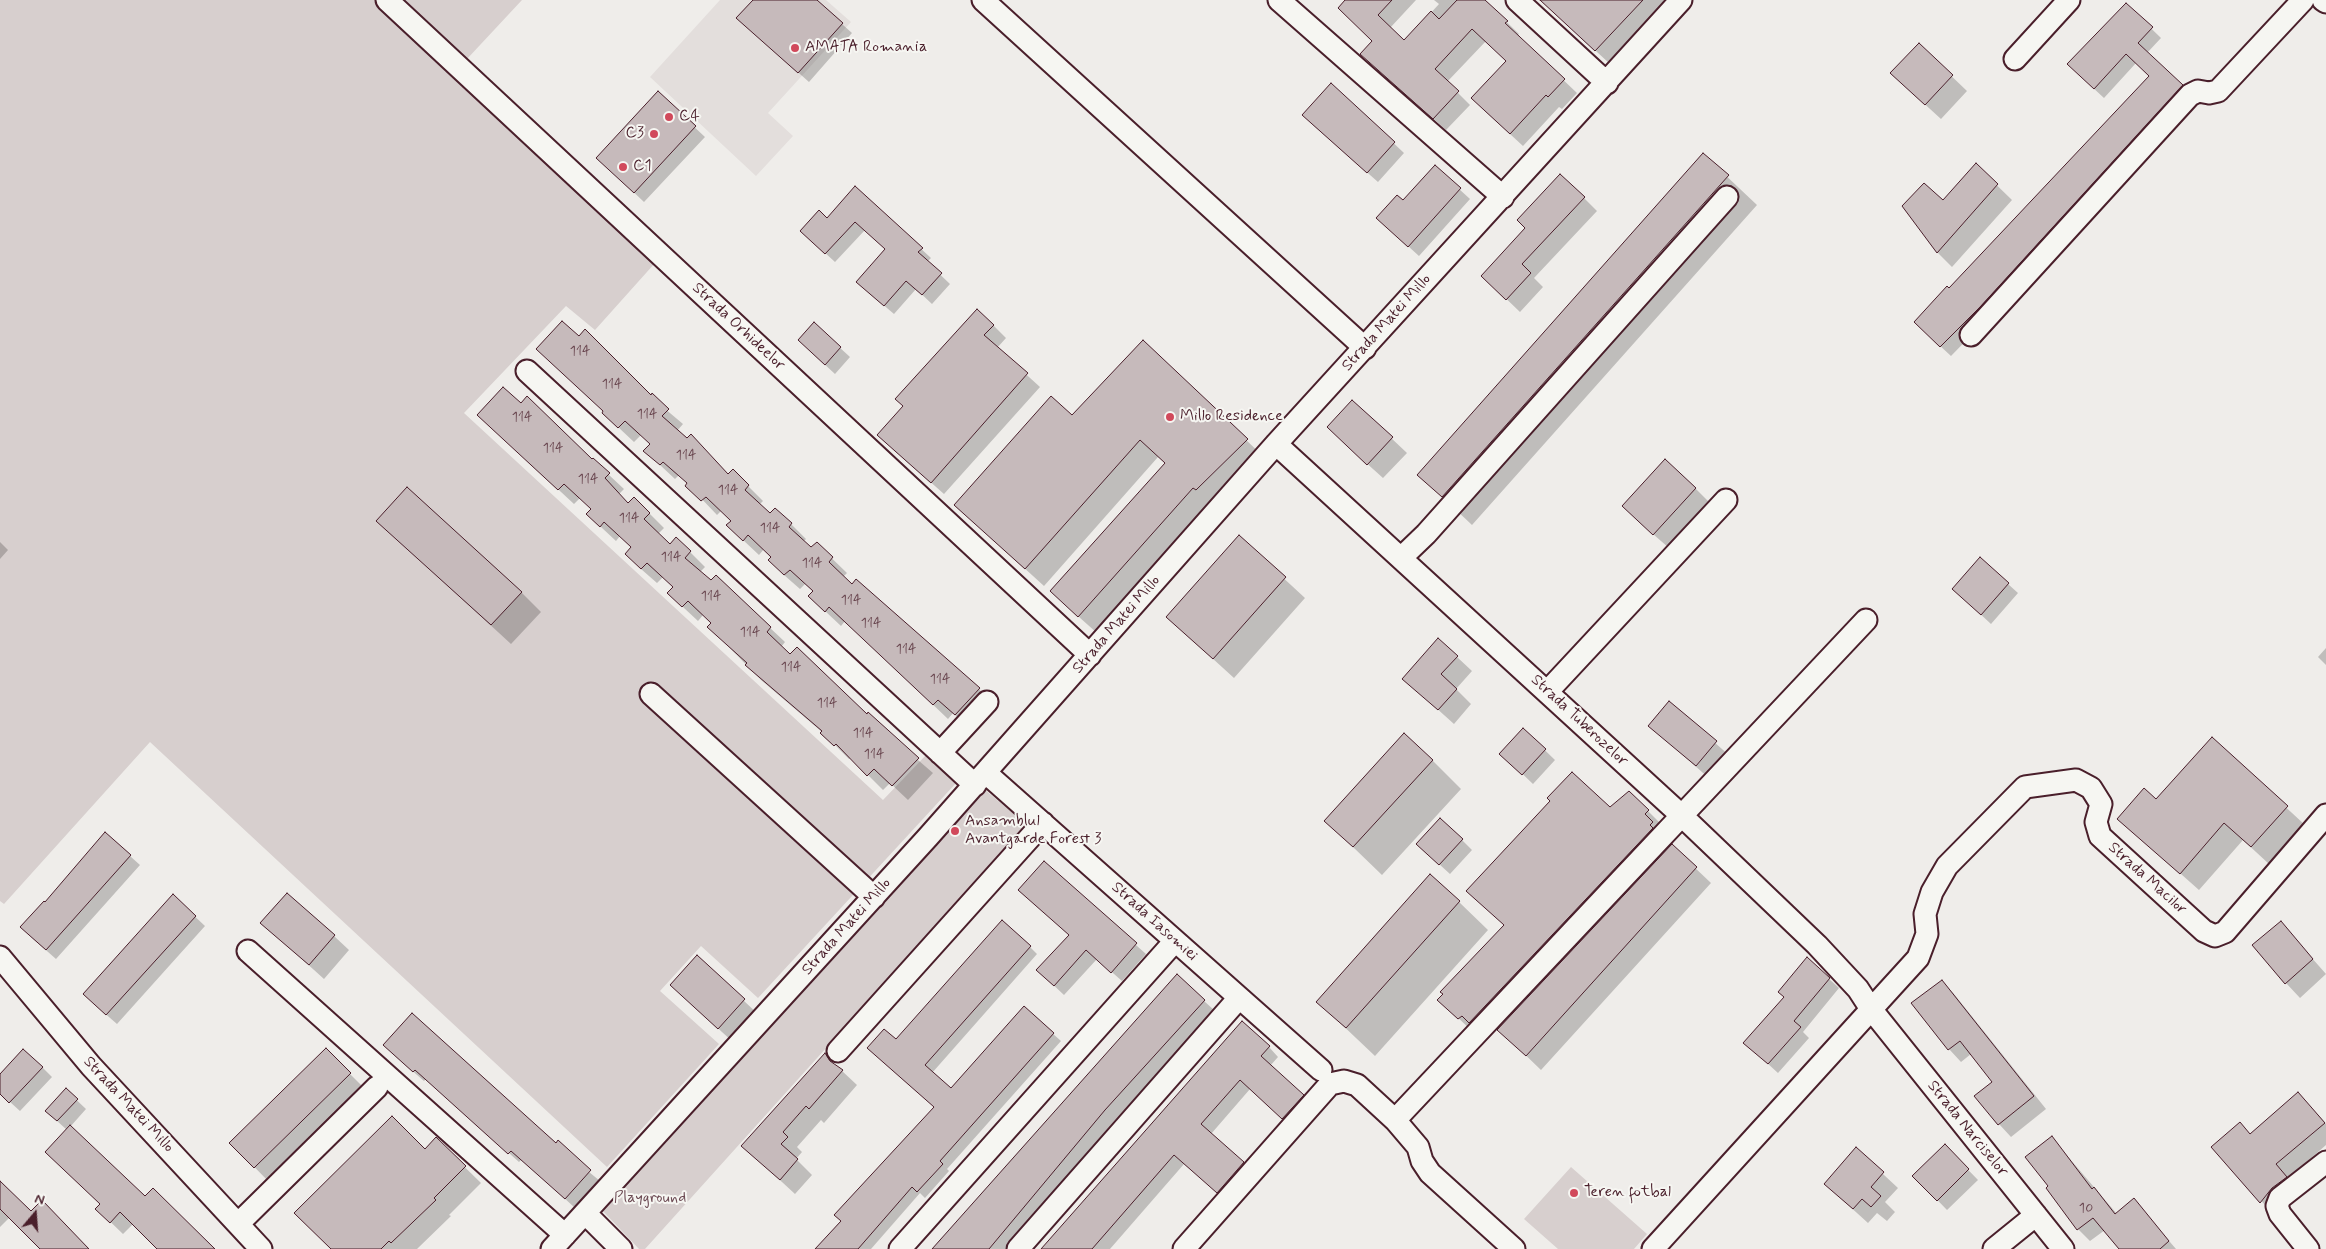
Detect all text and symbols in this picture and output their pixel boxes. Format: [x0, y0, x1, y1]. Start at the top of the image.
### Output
place label: AMATA Romania [805, 38, 927, 58]
marker: AMATA Romania [789, 42, 801, 54]
place label: C4 [679, 107, 700, 127]
marker: C4 [663, 111, 675, 123]
place label: C3 [625, 124, 644, 144]
marker: C3 [648, 128, 660, 140]
place label: C1 [633, 157, 652, 177]
marker: C1 [617, 161, 629, 173]
street label: Strada Matei Millo [1338, 270, 1436, 376]
street label: Strada Orhideelor [687, 279, 789, 375]
house number: 114 [570, 344, 590, 360]
house number: 114 [602, 377, 622, 393]
house number: 114 [637, 407, 657, 423]
place label: Millo Residence [1180, 407, 1283, 427]
house number: 114 [512, 410, 532, 426]
marker: Millo Residence [1164, 411, 1176, 423]
house number: 114 [543, 441, 563, 457]
house number: 114 [676, 448, 696, 464]
house number: 114 [578, 472, 598, 488]
house number: 114 [718, 483, 738, 499]
house number: 114 [619, 511, 639, 527]
house number: 114 [760, 521, 780, 537]
house number: 114 [661, 550, 681, 566]
house number: 114 [802, 556, 822, 572]
street label: Strada Matei Millo [1069, 572, 1165, 678]
house number: 114 [701, 589, 721, 605]
house number: 114 [841, 593, 861, 609]
house number: 114 [861, 616, 881, 632]
house number: 114 [740, 625, 760, 641]
house number: 114 [896, 642, 916, 658]
house number: 114 [781, 660, 801, 676]
street label: Strada Tuberozelor [1526, 671, 1632, 771]
house number: 114 [930, 672, 950, 688]
house number: 114 [817, 696, 837, 712]
house number: 114 [853, 726, 873, 742]
house number: 114 [864, 747, 884, 763]
place label: Ansamblul Avantgarde Forest 3 [965, 812, 1102, 850]
marker: Ansamblul Avantgarde Forest 3 [949, 825, 961, 837]
street label: Strada Macilor [2104, 839, 2190, 919]
street label: Strada Matei Millo [798, 874, 896, 980]
street label: Strada Iasomiei [1107, 878, 1201, 966]
street label: Strada Matei Millo [79, 1053, 177, 1157]
street label: Strada Narciselor [1922, 1077, 2012, 1181]
place label: Teren fotbal [1584, 1183, 1671, 1203]
marker: Teren fotbal [1568, 1187, 1580, 1199]
north arrow [10, 1189, 60, 1239]
park label: Playground [614, 1189, 686, 1209]
text: N [32, 1190, 47, 1210]
house number: 10 [2079, 1201, 2093, 1217]

